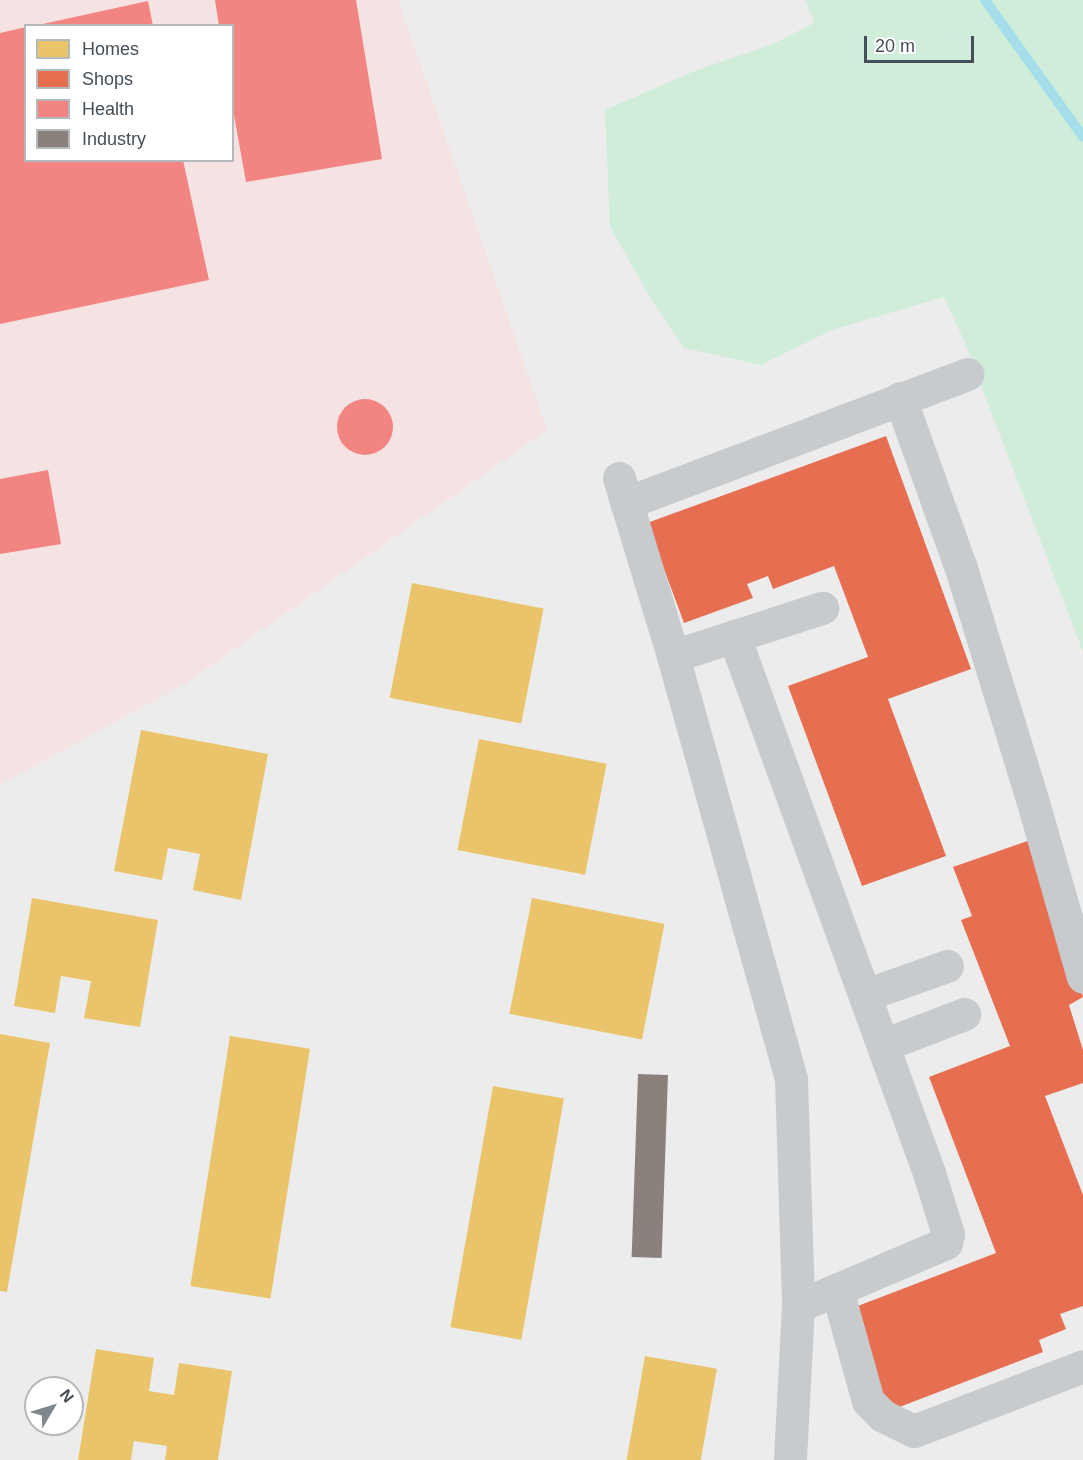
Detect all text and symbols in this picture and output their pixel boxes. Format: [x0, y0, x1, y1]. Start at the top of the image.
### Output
legend [24, 24, 234, 162]
scale bar [867, 24, 976, 62]
text: 20 m [875, 36, 915, 56]
text: Homes [82, 39, 139, 59]
text: Shops [82, 69, 133, 89]
text: Health [82, 99, 134, 119]
text: Industry [82, 129, 146, 149]
north arrow [24, 1376, 84, 1436]
text: N [57, 1386, 77, 1406]

